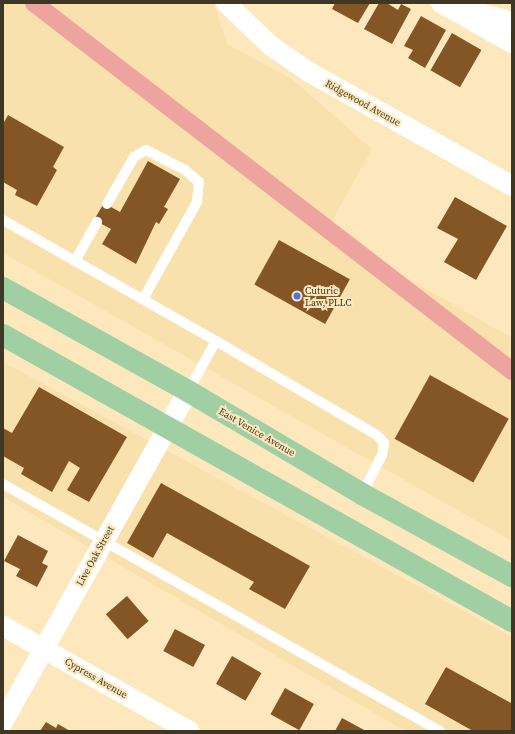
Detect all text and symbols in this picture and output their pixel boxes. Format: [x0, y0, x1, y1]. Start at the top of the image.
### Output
street label: Ridgewood Avenue [323, 77, 403, 129]
place label: Cuturic Law, PLLC [305, 284, 352, 308]
marker: Cuturic Law, PLLC [292, 291, 302, 301]
street label: East Venice Avenue [217, 405, 297, 459]
street label: Live Oak Street [74, 524, 116, 588]
street label: Cypress Avenue [63, 655, 129, 701]

